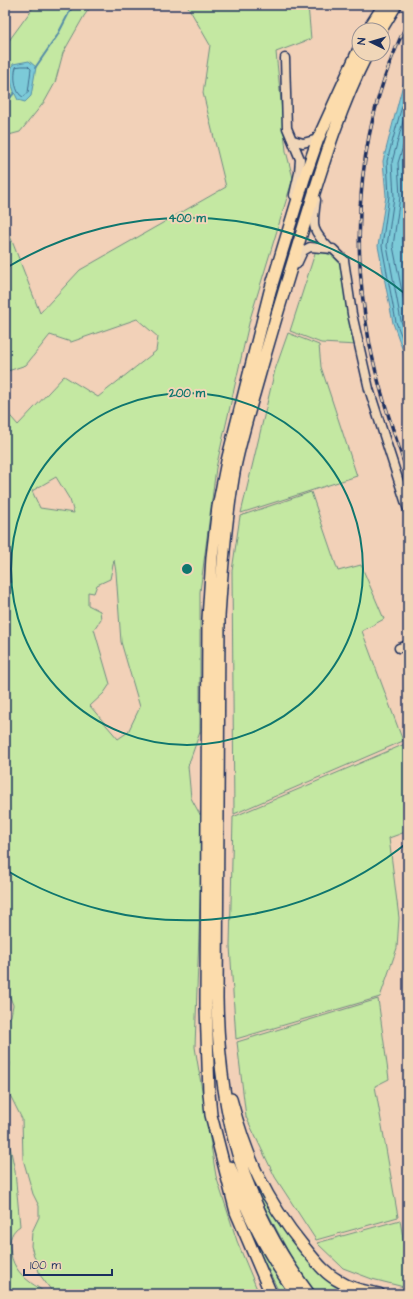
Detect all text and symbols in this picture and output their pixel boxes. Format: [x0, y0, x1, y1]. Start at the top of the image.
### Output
north arrow [351, 22, 391, 62]
text: N [354, 37, 369, 45]
text: 400 m [168, 210, 206, 227]
text: 200 m [168, 385, 206, 402]
centre of rings [180, 562, 194, 576]
scale bar [24, 1251, 112, 1277]
text: 100 m [30, 1257, 61, 1274]

